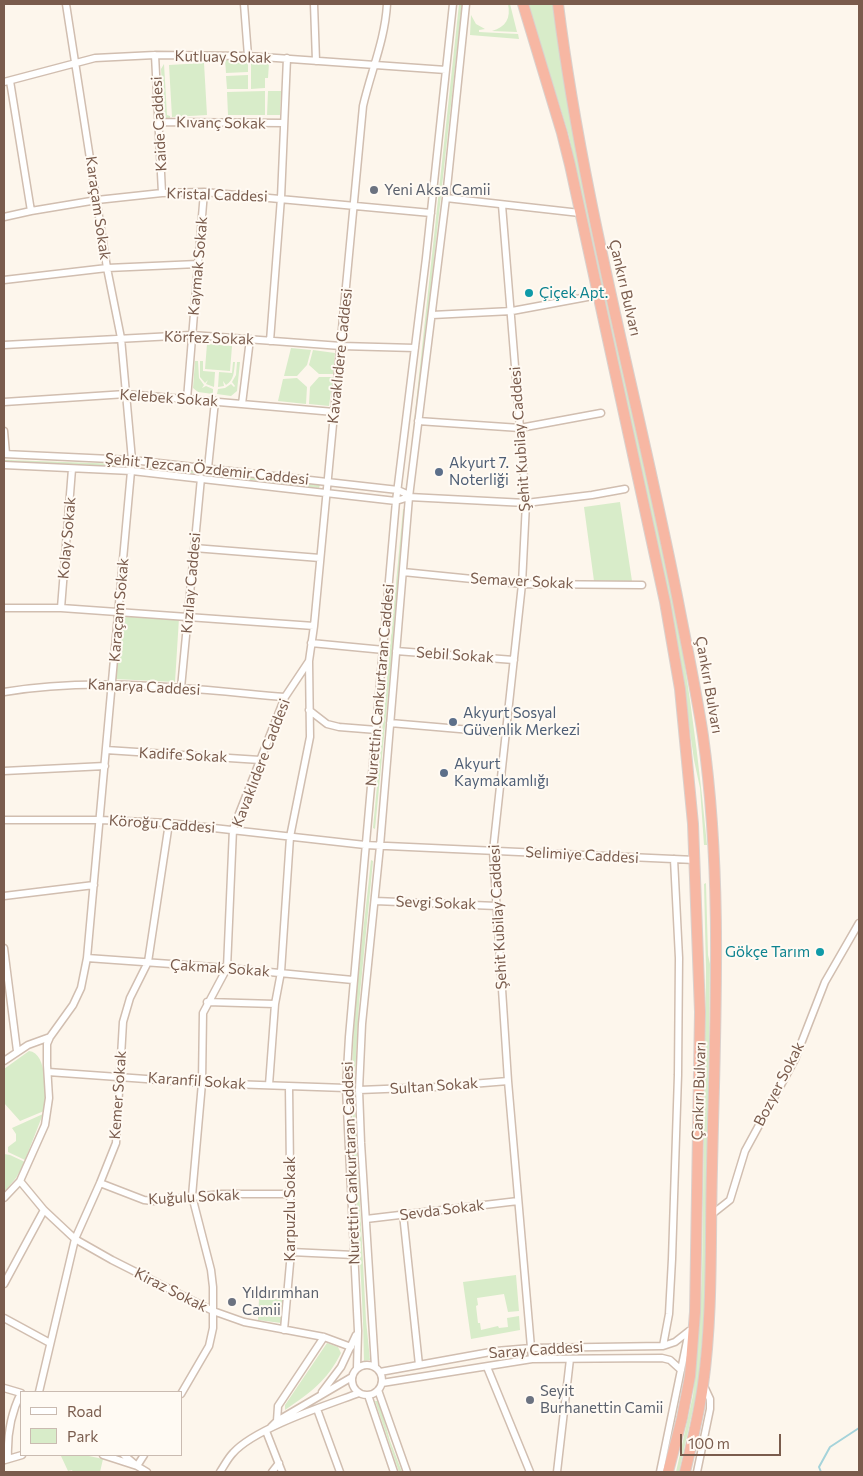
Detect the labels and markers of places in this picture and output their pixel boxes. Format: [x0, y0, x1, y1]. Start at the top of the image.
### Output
place label: Yeni Aksa Camii [384, 181, 491, 199]
marker: Yeni Aksa Camii [368, 184, 380, 196]
place label: Çiçek Apt. [539, 284, 608, 302]
marker: Çiçek Apt. [523, 287, 535, 299]
place label: Akyurt 7. Noterliği [449, 454, 509, 489]
marker: Akyurt 7. Noterliği [433, 466, 445, 478]
place label: Akyurt Sosyal Güvenlik Merkezi [463, 704, 580, 739]
marker: Akyurt Sosyal Güvenlik Merkezi [447, 716, 459, 728]
place label: Akyurt Kaymakamlığı [454, 755, 549, 790]
marker: Akyurt Kaymakamlığı [438, 767, 450, 779]
place label: Gökçe Tarım [725, 943, 810, 961]
marker: Gökçe Tarım [814, 946, 826, 958]
place label: Yıldırımhan Camii [242, 1284, 319, 1319]
marker: Yıldırımhan Camii [226, 1296, 238, 1308]
place label: Seyit Burhanettin Camii [540, 1382, 663, 1417]
marker: Seyit Burhanettin Camii [524, 1394, 536, 1406]

